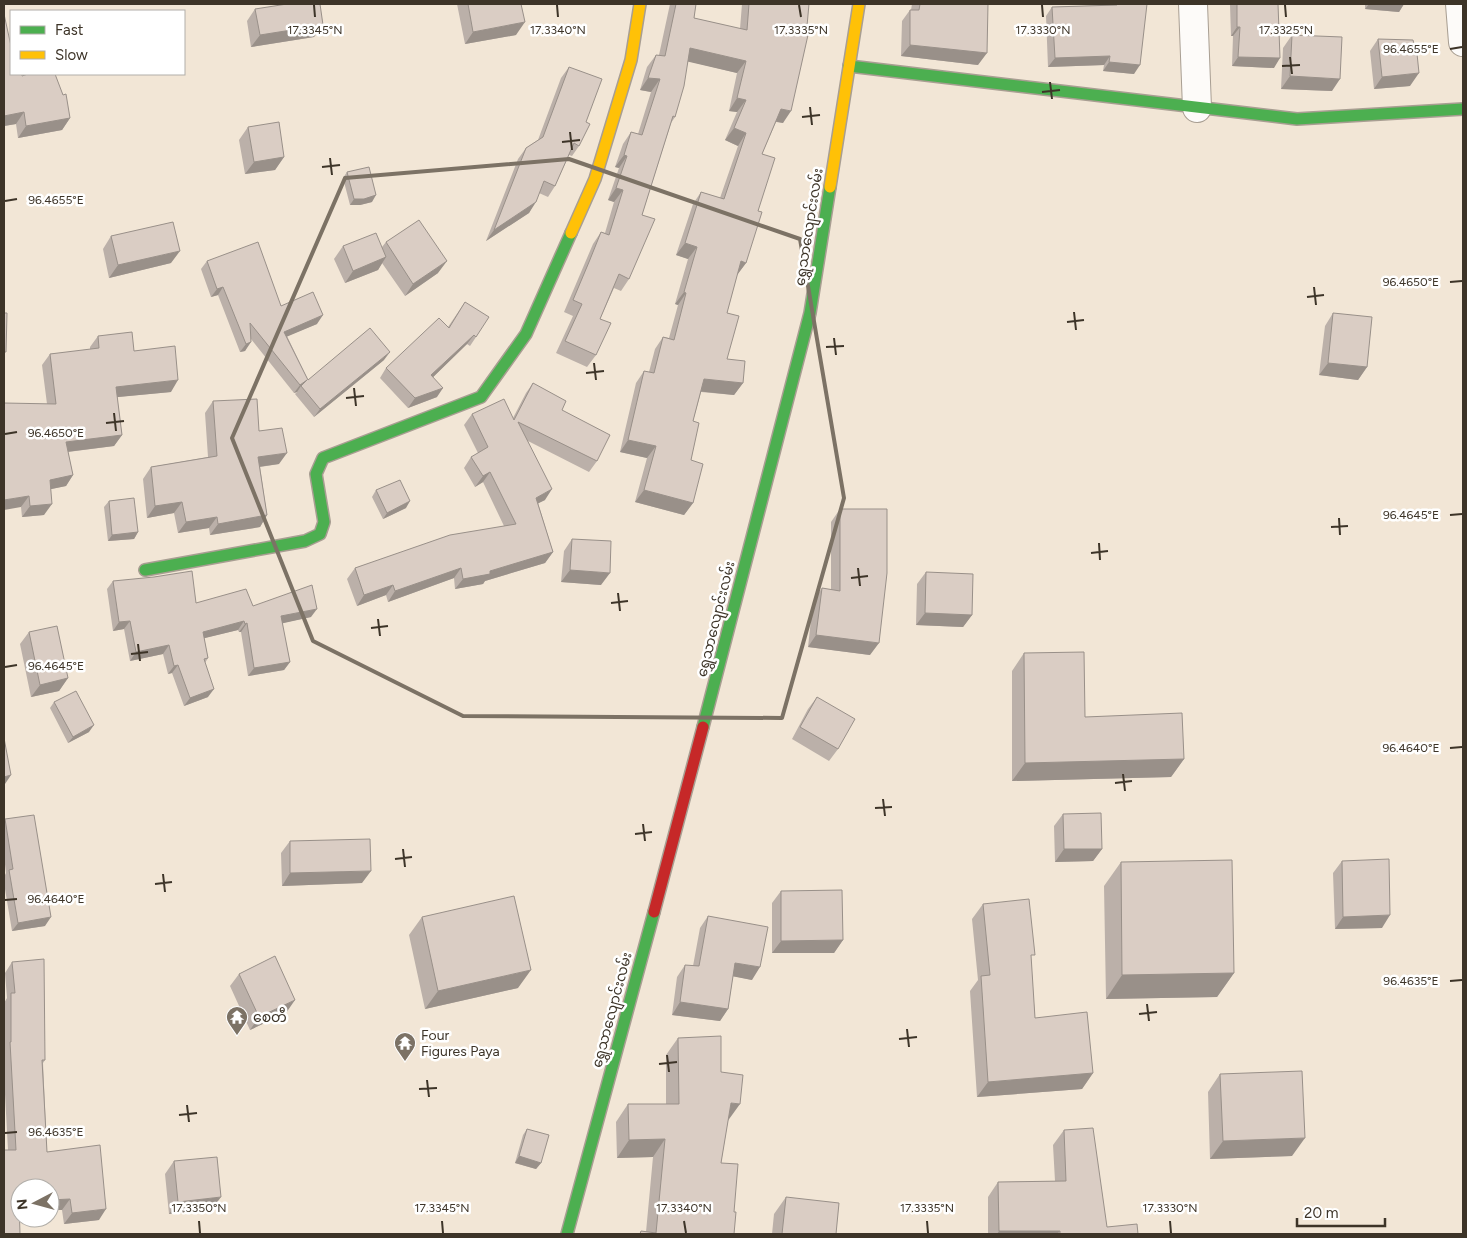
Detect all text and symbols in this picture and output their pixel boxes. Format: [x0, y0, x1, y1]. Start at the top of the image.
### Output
legend [10, 10, 185, 75]
text: Fast [55, 21, 84, 39]
text: 17.3345°N [287, 23, 343, 37]
text: 17.3340°N [530, 23, 586, 37]
text: 17.3335°N [774, 23, 828, 37]
text: 17.3330°N [1016, 23, 1070, 37]
text: 17.3325°N [1259, 23, 1313, 37]
text: 96.4655°E [1383, 42, 1439, 56]
text: Slow [55, 46, 88, 64]
street label: ရွှေသာလျောင်းလမ်း [789, 167, 830, 287]
text: 96.4655°E [28, 193, 84, 207]
text: 96.4650°E [1383, 275, 1439, 289]
text: 96.4650°E [28, 426, 84, 440]
text: 96.4645°E [1383, 508, 1439, 522]
street label: ရွှေသာလျောင်းလမ်း [691, 559, 742, 679]
text: 96.4645°E [28, 659, 84, 673]
text: 96.4640°E [1382, 741, 1440, 755]
text: 96.4640°E [27, 892, 85, 906]
street label: ရွှေသာလျောင်းလမ်း [586, 950, 638, 1070]
text: 96.4635°E [1383, 974, 1439, 988]
temple icon: စေတီ [225, 1005, 249, 1036]
place label: စေတီ [253, 1007, 287, 1026]
place label: Four Figures Paya [421, 1027, 500, 1060]
temple icon: Four Figures Paya [393, 1031, 417, 1062]
text: 96.4635°E [28, 1125, 84, 1139]
north arrow [10, 1178, 60, 1228]
scale bar [1297, 1196, 1384, 1228]
text: N [14, 1198, 32, 1211]
text: 17.3350°N [171, 1201, 227, 1215]
text: 17.3345°N [414, 1201, 470, 1215]
text: 17.3340°N [656, 1201, 712, 1215]
text: 17.3335°N [900, 1201, 954, 1215]
text: 17.3330°N [1143, 1201, 1197, 1215]
text: 20 m [1304, 1204, 1338, 1222]

